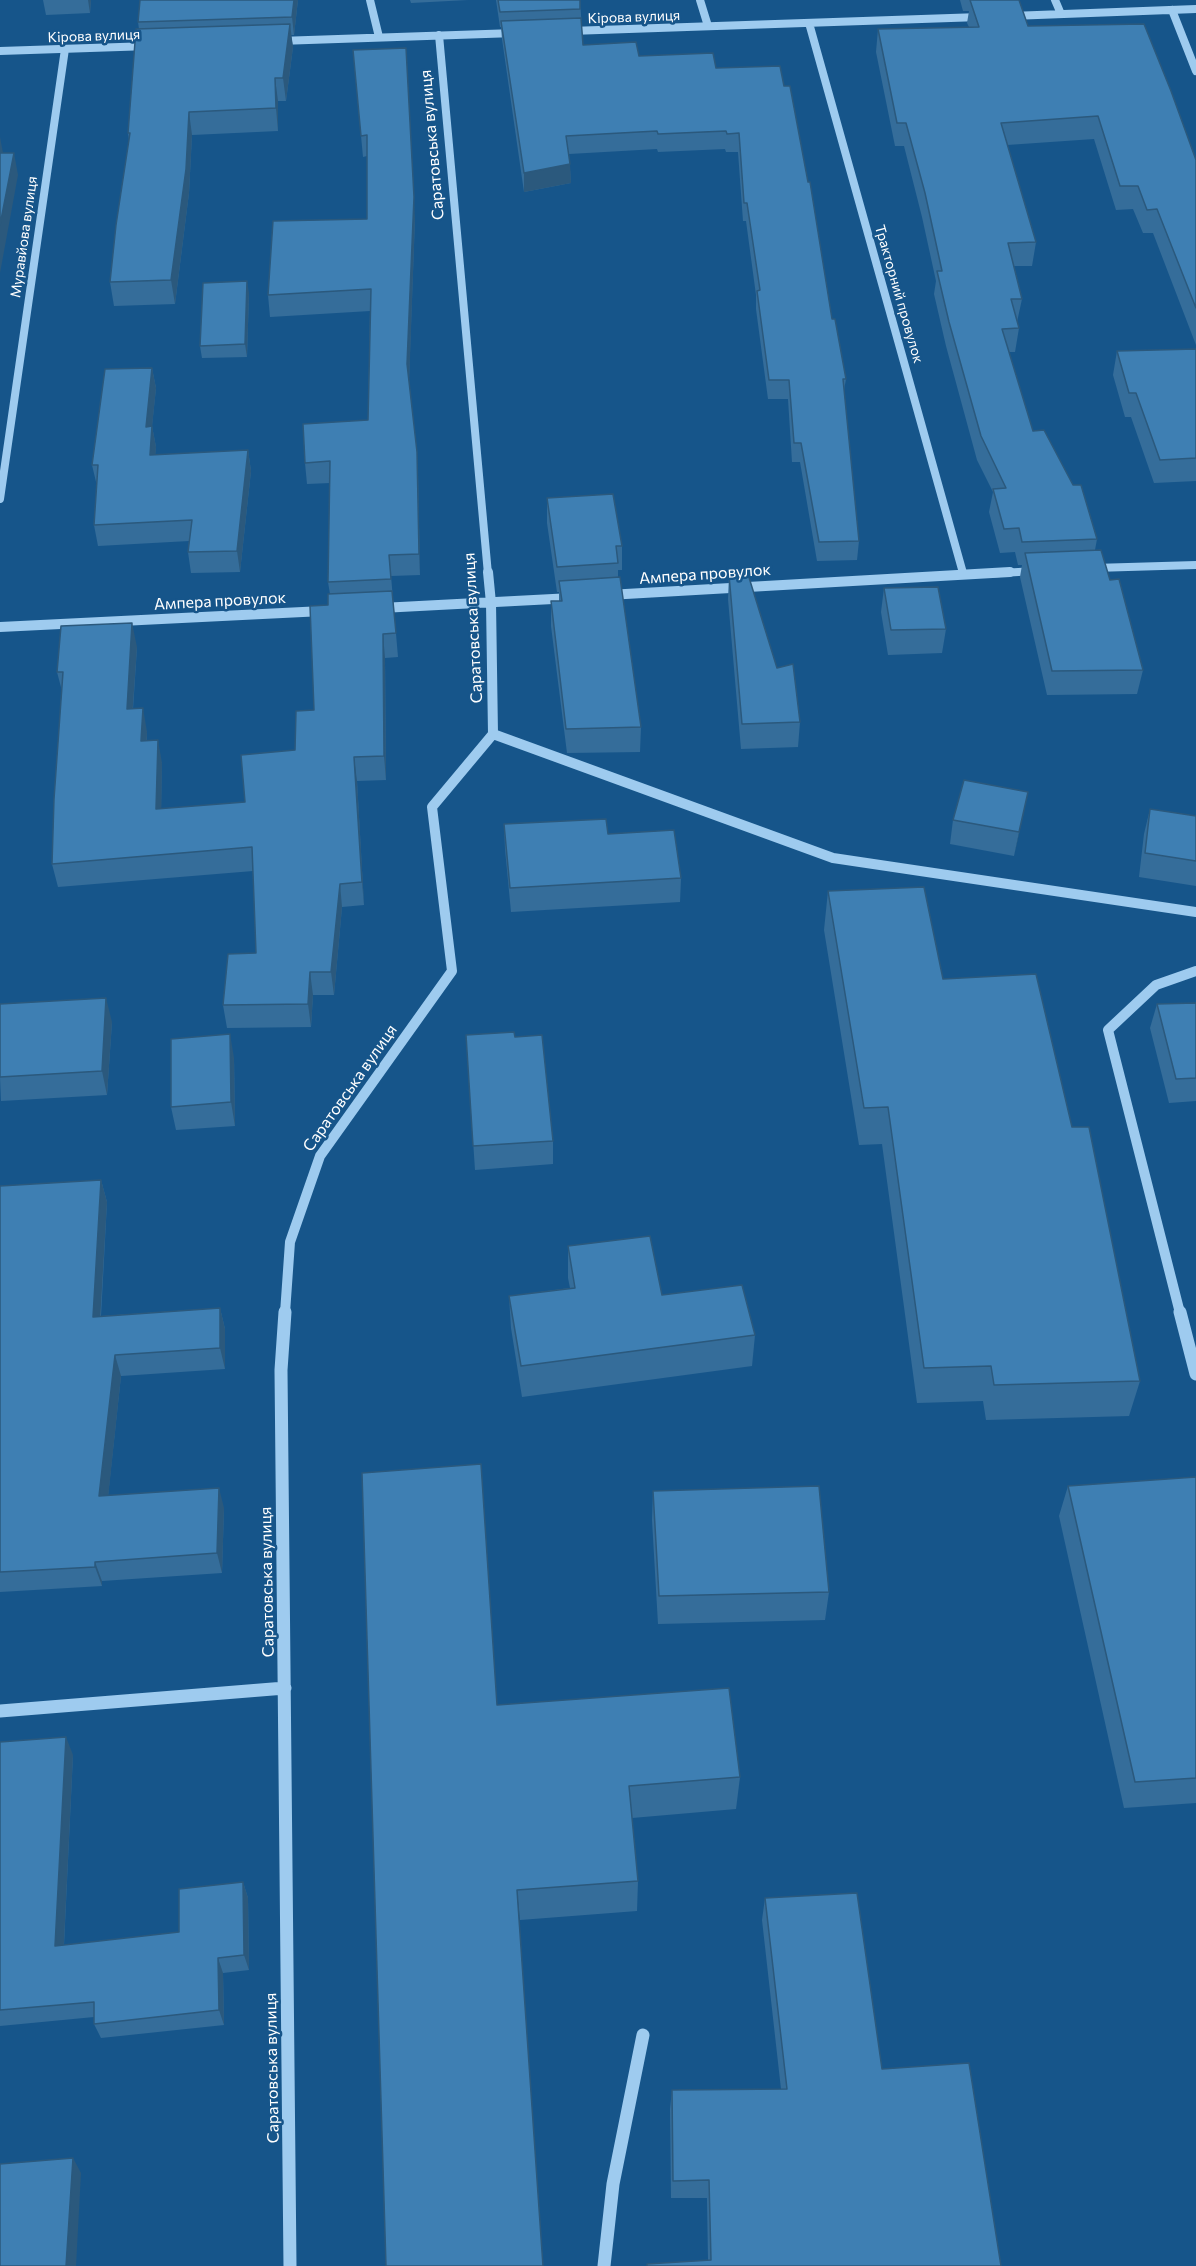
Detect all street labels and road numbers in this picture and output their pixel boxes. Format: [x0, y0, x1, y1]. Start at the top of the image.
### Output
street label: Кірова вулиця [587, 7, 681, 27]
street label: Кірова вулиця [47, 26, 141, 46]
street label: Саратовська вулиця [416, 69, 448, 221]
street label: Муравйова вулиця [7, 175, 41, 299]
street label: Тракторний провулок [871, 223, 927, 365]
street label: Саратовська вулиця [459, 552, 487, 704]
street label: Ампера провулок [638, 560, 772, 588]
street label: Ампера провулок [153, 588, 287, 614]
street label: Саратовська вулиця [299, 1021, 401, 1155]
street label: Саратовська вулиця [256, 1506, 278, 1658]
street label: Саратовська вулиця [261, 1992, 283, 2144]

